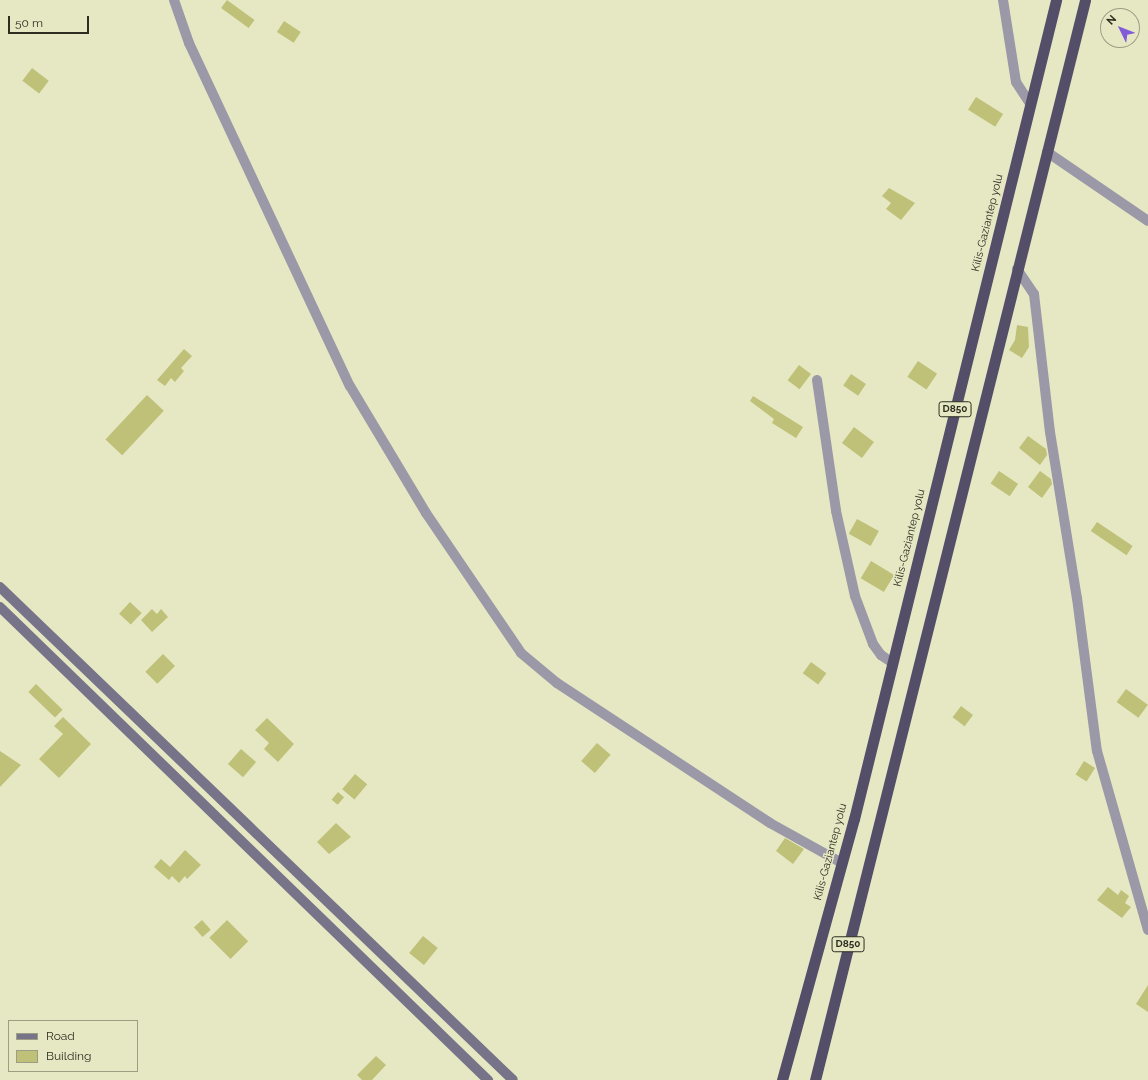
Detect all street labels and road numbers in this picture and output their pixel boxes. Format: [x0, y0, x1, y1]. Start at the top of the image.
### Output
street label: Kilis-Gaziantep yolu [969, 173, 1007, 273]
road number: D850 [938, 401, 972, 417]
street label: Kilis-Gaziantep yolu [891, 488, 929, 588]
street label: Kilis-Gaziantep yolu [812, 802, 850, 902]
road number: D850 [831, 936, 865, 952]

